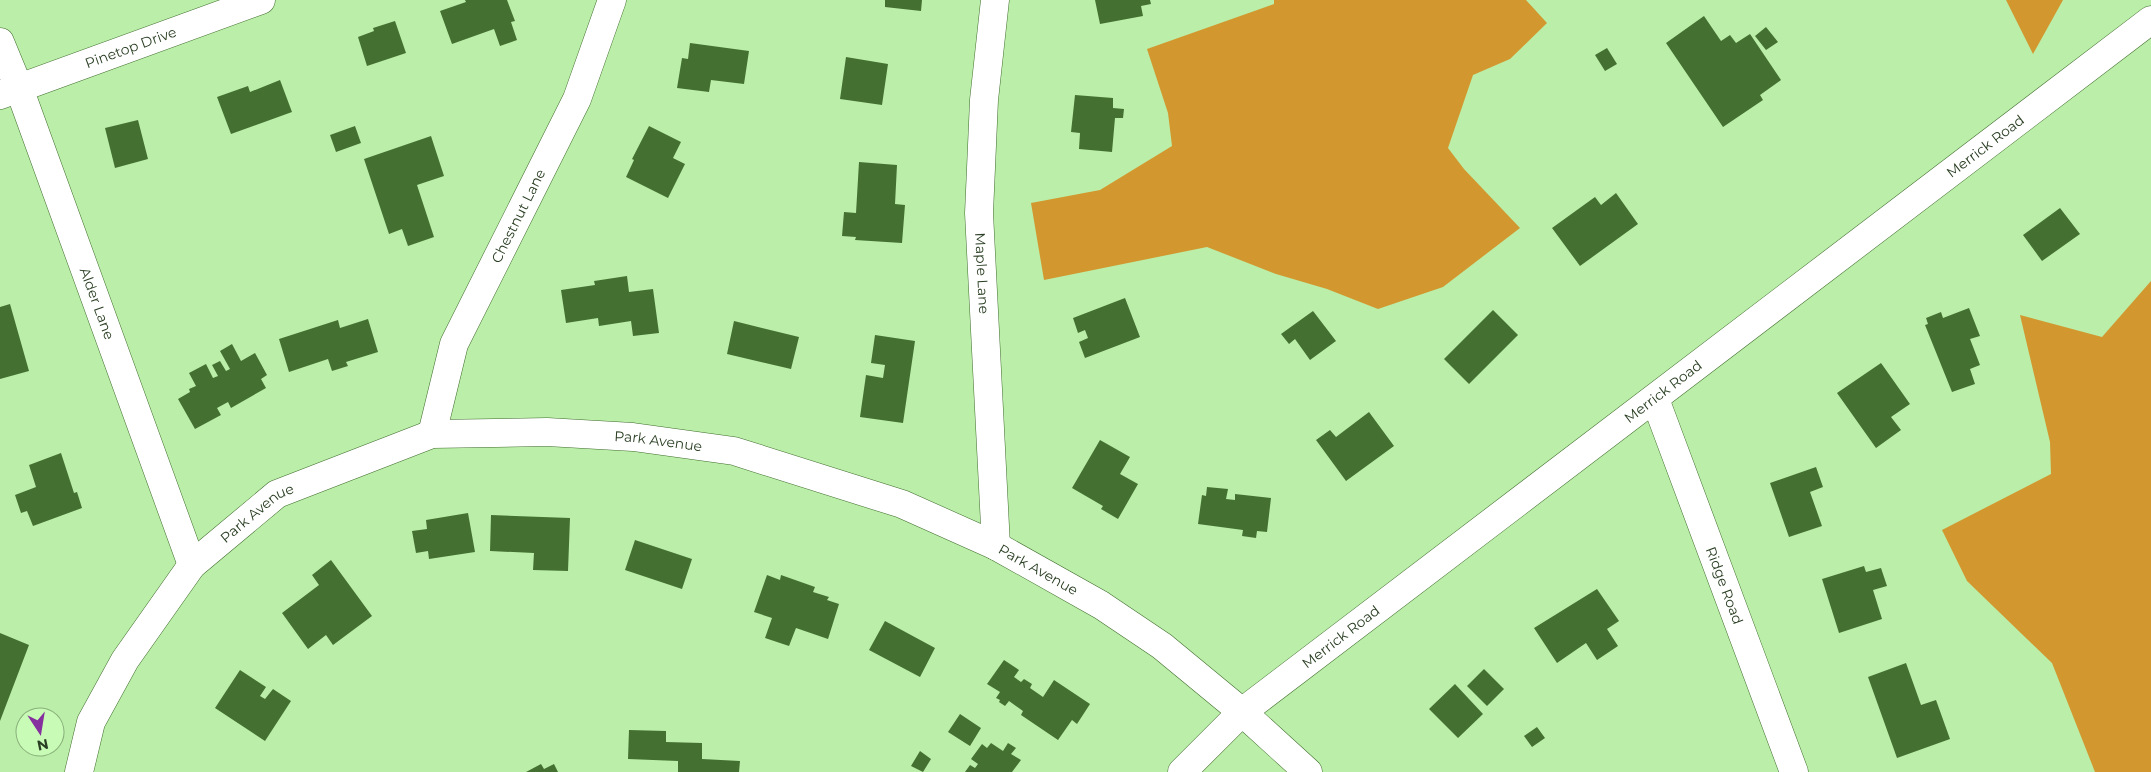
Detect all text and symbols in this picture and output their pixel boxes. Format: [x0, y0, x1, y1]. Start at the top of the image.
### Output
street label: Pinetop Drive [82, 23, 179, 72]
street label: Merrick Road [1943, 111, 2028, 182]
street label: Chestnut Lane [487, 166, 549, 266]
street label: Maple Lane [971, 232, 993, 314]
street label: Alder Lane [76, 265, 118, 342]
street label: Merrick Road [1621, 356, 1706, 427]
street label: Park Avenue [614, 427, 703, 455]
street label: Park Avenue [216, 479, 296, 547]
street label: Park Avenue [995, 540, 1081, 599]
street label: Ridge Road [1702, 544, 1747, 627]
street label: Merrick Road [1298, 601, 1383, 672]
north arrow [15, 707, 65, 757]
text: N [35, 735, 50, 755]

